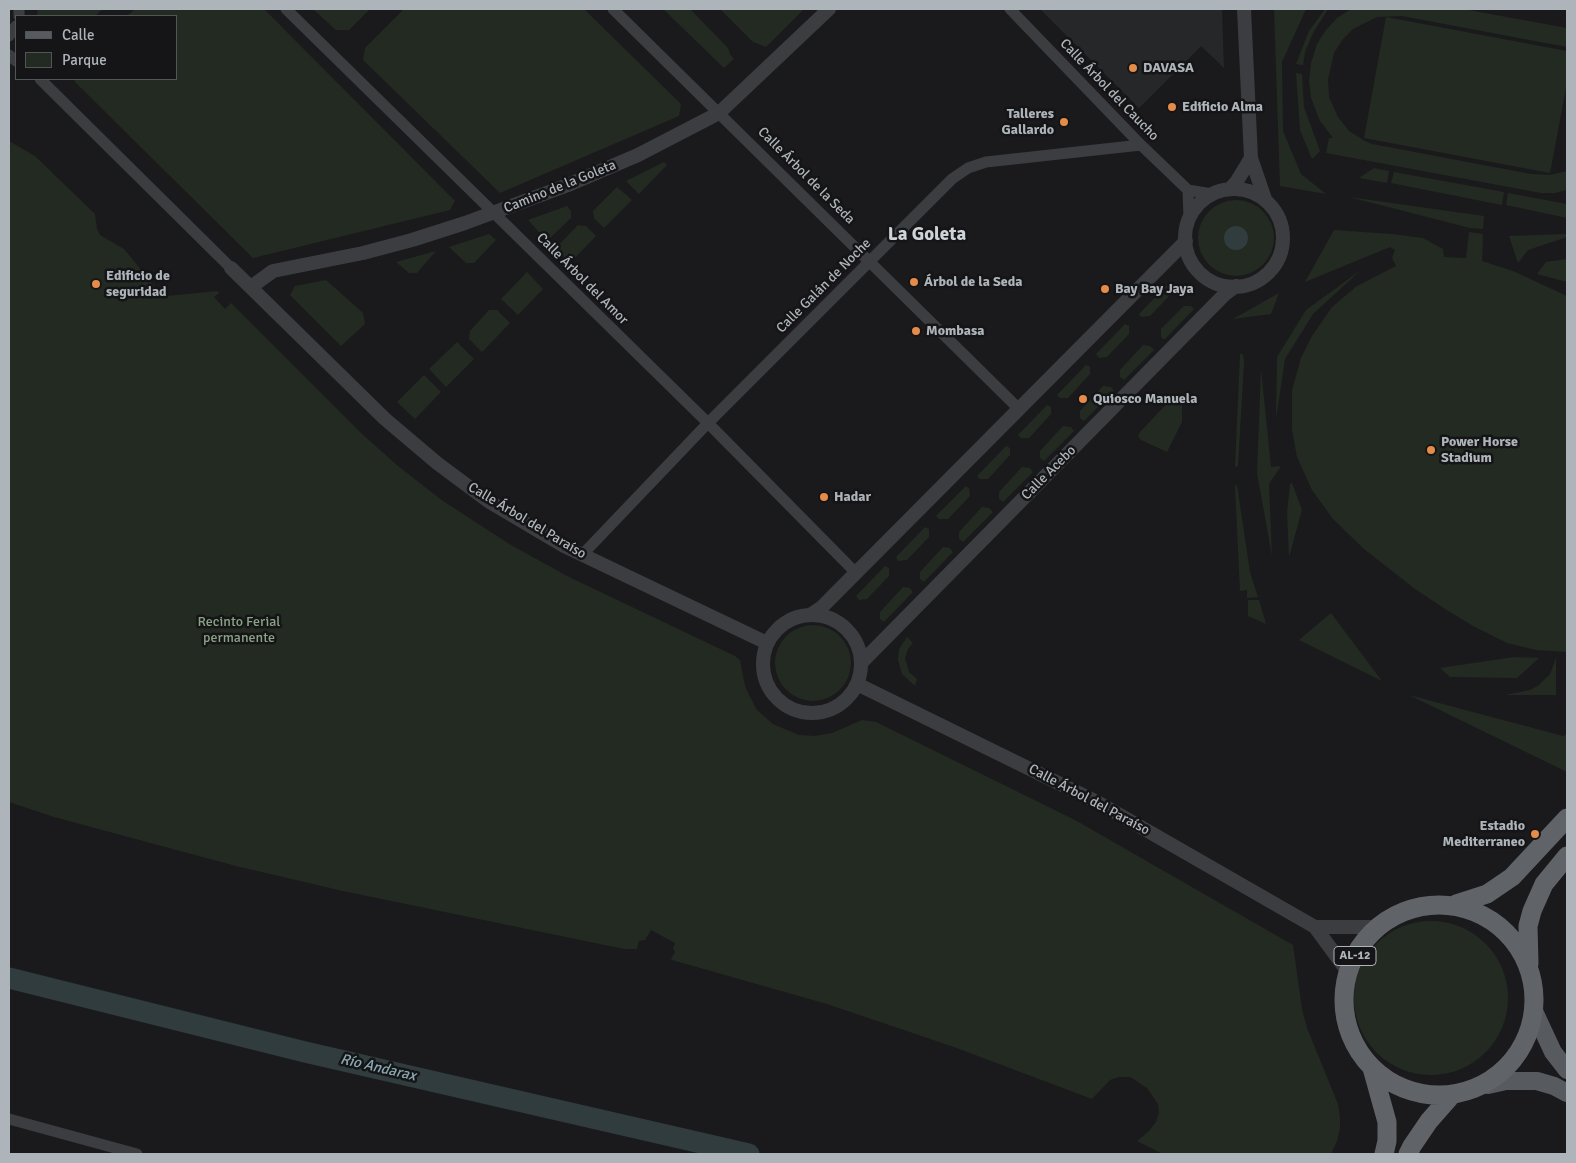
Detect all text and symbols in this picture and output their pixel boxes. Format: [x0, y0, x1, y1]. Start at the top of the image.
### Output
legend [15, 15, 178, 80]
text: Calle [62, 26, 95, 44]
street label: Calle Árbol del Caucho [1056, 36, 1162, 144]
text: Parque [62, 51, 107, 69]
place label: DAVASA [1143, 60, 1194, 76]
marker: DAVASA [1127, 62, 1139, 74]
place label: Edificio Alma [1182, 99, 1263, 115]
marker: Edificio Alma [1166, 101, 1178, 113]
place label: Talleres Gallardo [1002, 106, 1054, 138]
marker: Talleres Gallardo [1058, 116, 1070, 128]
street label: Calle Árbol de la Seda [754, 124, 858, 228]
street label: Camino de la Goleta [501, 157, 619, 217]
district label: La Goleta [888, 224, 966, 246]
street label: Calle Árbol del Amor [533, 230, 631, 328]
street label: Calle Galán de Noche [773, 235, 875, 337]
place label: Edificio de seguridad [106, 268, 170, 300]
place label: Árbol de la Seda [924, 274, 1022, 290]
marker: Árbol de la Seda [908, 276, 920, 288]
marker: Edificio de seguridad [90, 278, 102, 290]
place label: Bay Bay Jaya [1115, 281, 1194, 297]
marker: Bay Bay Jaya [1099, 283, 1111, 295]
place label: Mombasa [926, 323, 984, 339]
marker: Mombasa [910, 325, 922, 337]
place label: Quiosco Manuela [1093, 391, 1197, 407]
marker: Quiosco Manuela [1077, 393, 1089, 405]
place label: Power Horse Stadium [1441, 434, 1518, 467]
street label: Calle Acebo [1018, 442, 1080, 504]
marker: Power Horse Stadium [1425, 444, 1437, 456]
street label: Calle Árbol del Paraíso [465, 479, 589, 563]
place label: Hadar [834, 489, 871, 505]
marker: Hadar [818, 491, 830, 503]
park label: Recinto Ferial permanente [198, 614, 280, 646]
street label: Calle Árbol del Paraíso [1026, 761, 1152, 839]
place label: Estadio Mediterraneo [1443, 818, 1525, 850]
marker: Estadio Mediterraneo [1529, 828, 1541, 840]
road number: AL-12 [1334, 946, 1376, 966]
water label: Río Andarax [338, 1051, 418, 1085]

